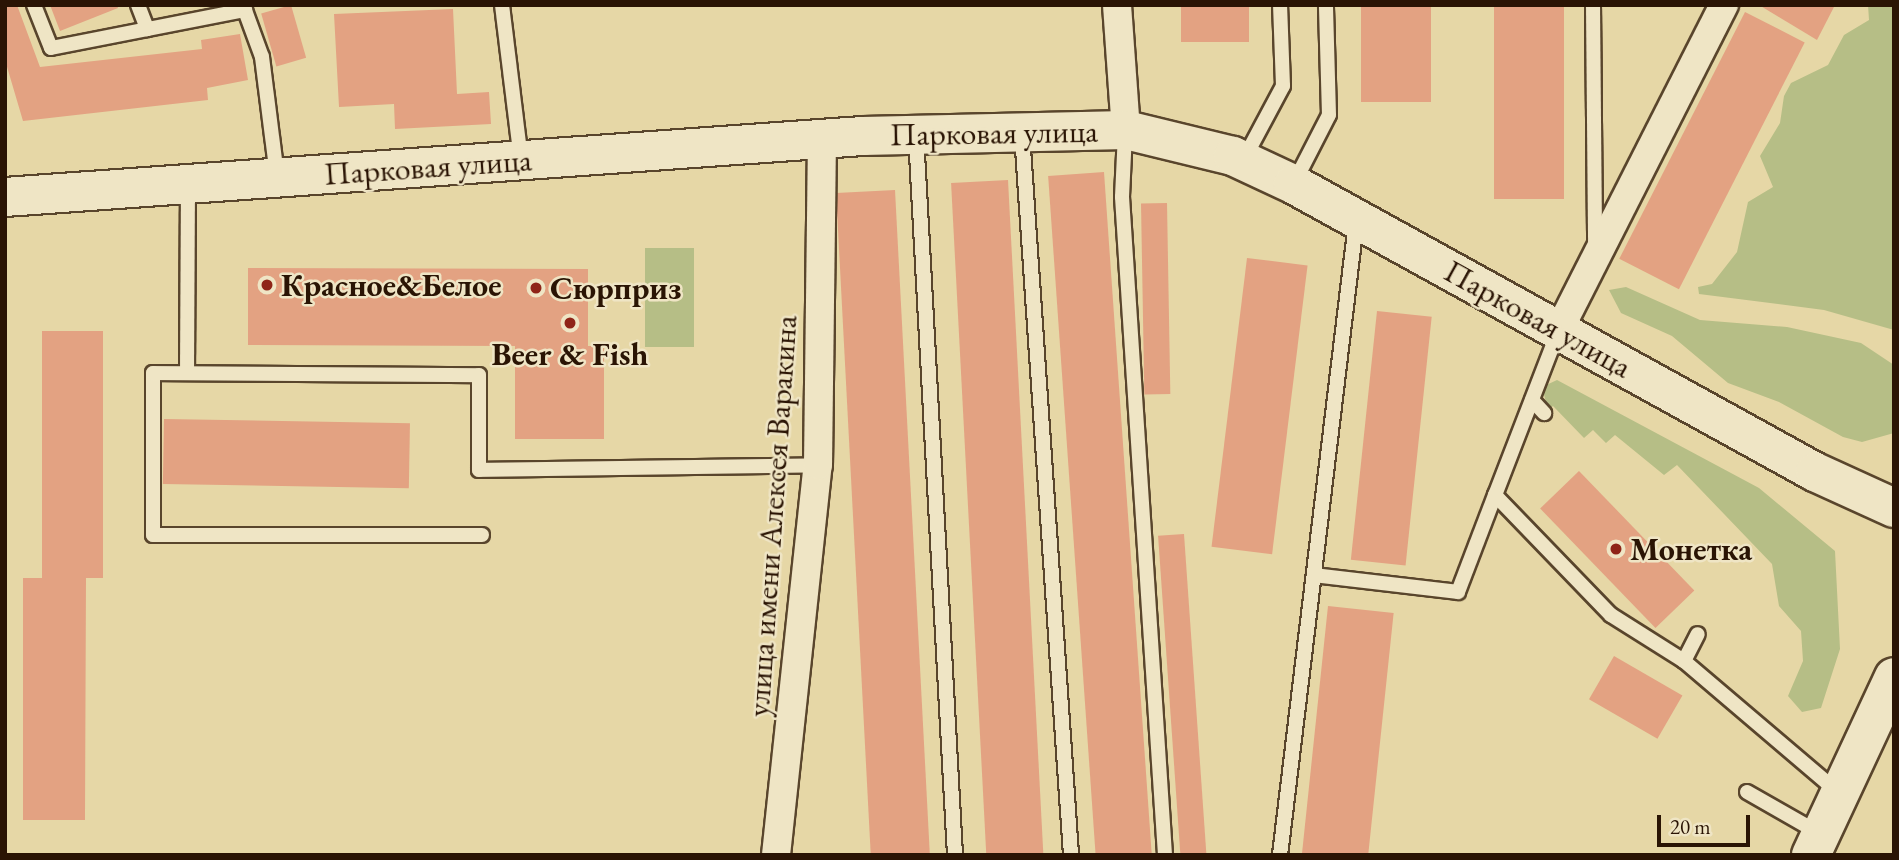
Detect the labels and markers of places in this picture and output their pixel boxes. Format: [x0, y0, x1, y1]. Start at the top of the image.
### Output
place label: Красное&Белое [281, 266, 502, 304]
place label: Сюрприз [550, 269, 682, 307]
marker: Красное&Белое [259, 277, 275, 293]
marker: Сюрприз [528, 280, 544, 296]
marker: Beer & Fish [562, 315, 578, 331]
place label: Beer & Fish [492, 335, 648, 373]
place label: Монетка [1630, 530, 1752, 568]
marker: Монетка [1608, 541, 1624, 557]

